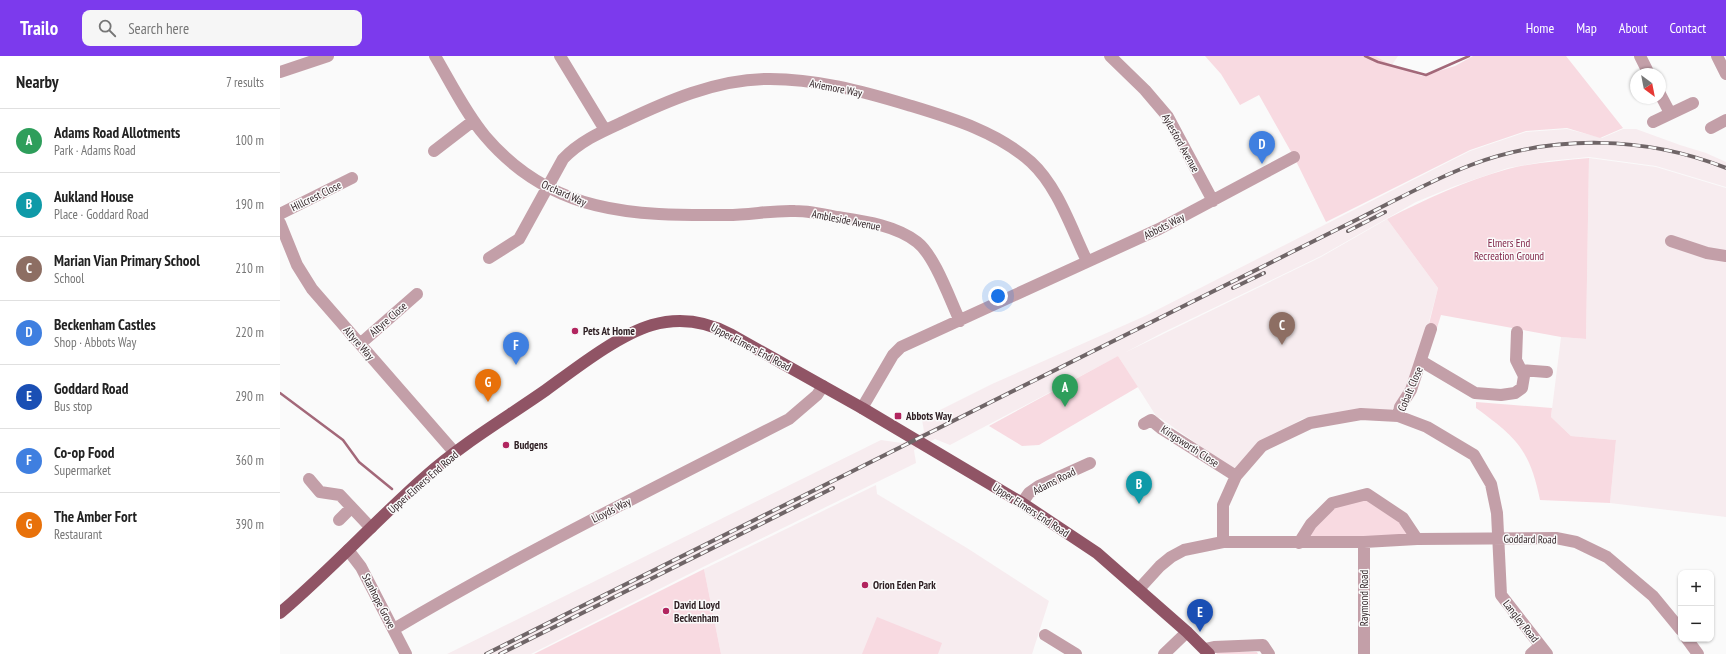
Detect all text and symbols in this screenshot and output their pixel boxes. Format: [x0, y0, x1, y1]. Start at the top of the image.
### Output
search box [82, 10, 362, 46]
text: Trailo [20, 16, 58, 40]
icon: search [96, 17, 118, 39]
text: Search here [128, 19, 189, 38]
text: Home [1526, 19, 1554, 37]
text: Map [1576, 19, 1597, 37]
text: About [1619, 19, 1648, 37]
text: Contact [1670, 19, 1706, 37]
north arrow [1630, 68, 1666, 104]
text: Nearby [16, 71, 59, 93]
text: 7 results [226, 74, 264, 91]
street label: Aviemore Way [809, 76, 864, 100]
street label: Aylesford Avenue [1159, 111, 1203, 175]
text: Adams Road Allotments [54, 123, 180, 142]
pin: D [1249, 131, 1275, 164]
text: A [26, 132, 32, 149]
text: 100 m [235, 132, 264, 149]
text: Park · Adams Road [54, 142, 136, 159]
street label: Orchard Way [539, 177, 589, 209]
street label: Hillcrest Close [288, 178, 344, 214]
text: Aukland House [54, 187, 134, 206]
text: B [26, 196, 32, 213]
text: 190 m [235, 196, 264, 213]
text: Place · Goddard Road [54, 206, 149, 223]
street label: Ambleside Avenue [811, 206, 882, 234]
street label: Abbots Way [1141, 209, 1188, 242]
park label: Elmers End Recreation Ground [1474, 236, 1544, 263]
text: Marian Vian Primary School [54, 251, 200, 270]
text: C [26, 260, 32, 277]
text: 210 m [235, 260, 264, 277]
text: School [54, 270, 84, 287]
your location [988, 286, 1008, 306]
street label: Altyre Close [366, 299, 410, 339]
pin: C [1269, 312, 1295, 345]
text: Beckenham Castles [54, 315, 156, 334]
street label: Upper Elmers End Road [709, 320, 794, 374]
street label: Altyre Way [341, 323, 378, 363]
text: D [26, 324, 32, 341]
text: 220 m [235, 324, 264, 341]
place label: Pets At Home [583, 324, 635, 338]
marker: Pets At Home [570, 326, 580, 336]
pin: F [503, 332, 529, 365]
text: Shop · Abbots Way [54, 334, 136, 351]
street label: Cobalt Close [1394, 364, 1426, 413]
pin: G [475, 369, 501, 402]
pin: A [1052, 374, 1078, 407]
text: Goddard Road [54, 379, 128, 398]
text: E [26, 388, 32, 405]
text: 290 m [235, 388, 264, 405]
text: Bus stop [54, 398, 92, 415]
place label: Abbots Way [905, 409, 952, 423]
marker: Abbots Way [893, 411, 903, 421]
street label: Kingsworth Close [1158, 422, 1222, 470]
place label: Budgens [514, 438, 548, 452]
marker: Budgens [501, 440, 511, 450]
text: Co-op Food [54, 443, 114, 462]
street label: Upper Elmers End Road [385, 447, 461, 516]
text: F [26, 452, 32, 469]
text: 360 m [235, 452, 264, 469]
text: Supermarket [54, 462, 111, 479]
street label: Adams Road [1030, 464, 1078, 498]
pin: B [1126, 471, 1152, 504]
street label: Upper Elmers End Road [990, 480, 1072, 540]
street label: Lloyds Way [589, 494, 634, 526]
text: The Amber Fort [54, 507, 137, 526]
text: G [26, 516, 32, 533]
text: 390 m [235, 516, 264, 533]
text: Restaurant [54, 526, 102, 543]
street label: Goddard Road [1503, 532, 1557, 546]
street label: Raymond Road [1357, 570, 1371, 626]
map controls [1678, 570, 1714, 642]
button: + [1678, 570, 1714, 606]
street label: Stanhope Grove [359, 571, 399, 631]
place label: Orion Eden Park [873, 578, 936, 592]
marker: Orion Eden Park [860, 580, 870, 590]
street label: Langley Road [1500, 597, 1542, 645]
place label: David Lloyd Beckenham [674, 598, 720, 625]
pin: E [1187, 599, 1213, 632]
marker: David Lloyd Beckenham [661, 606, 671, 616]
button: − [1678, 606, 1714, 642]

